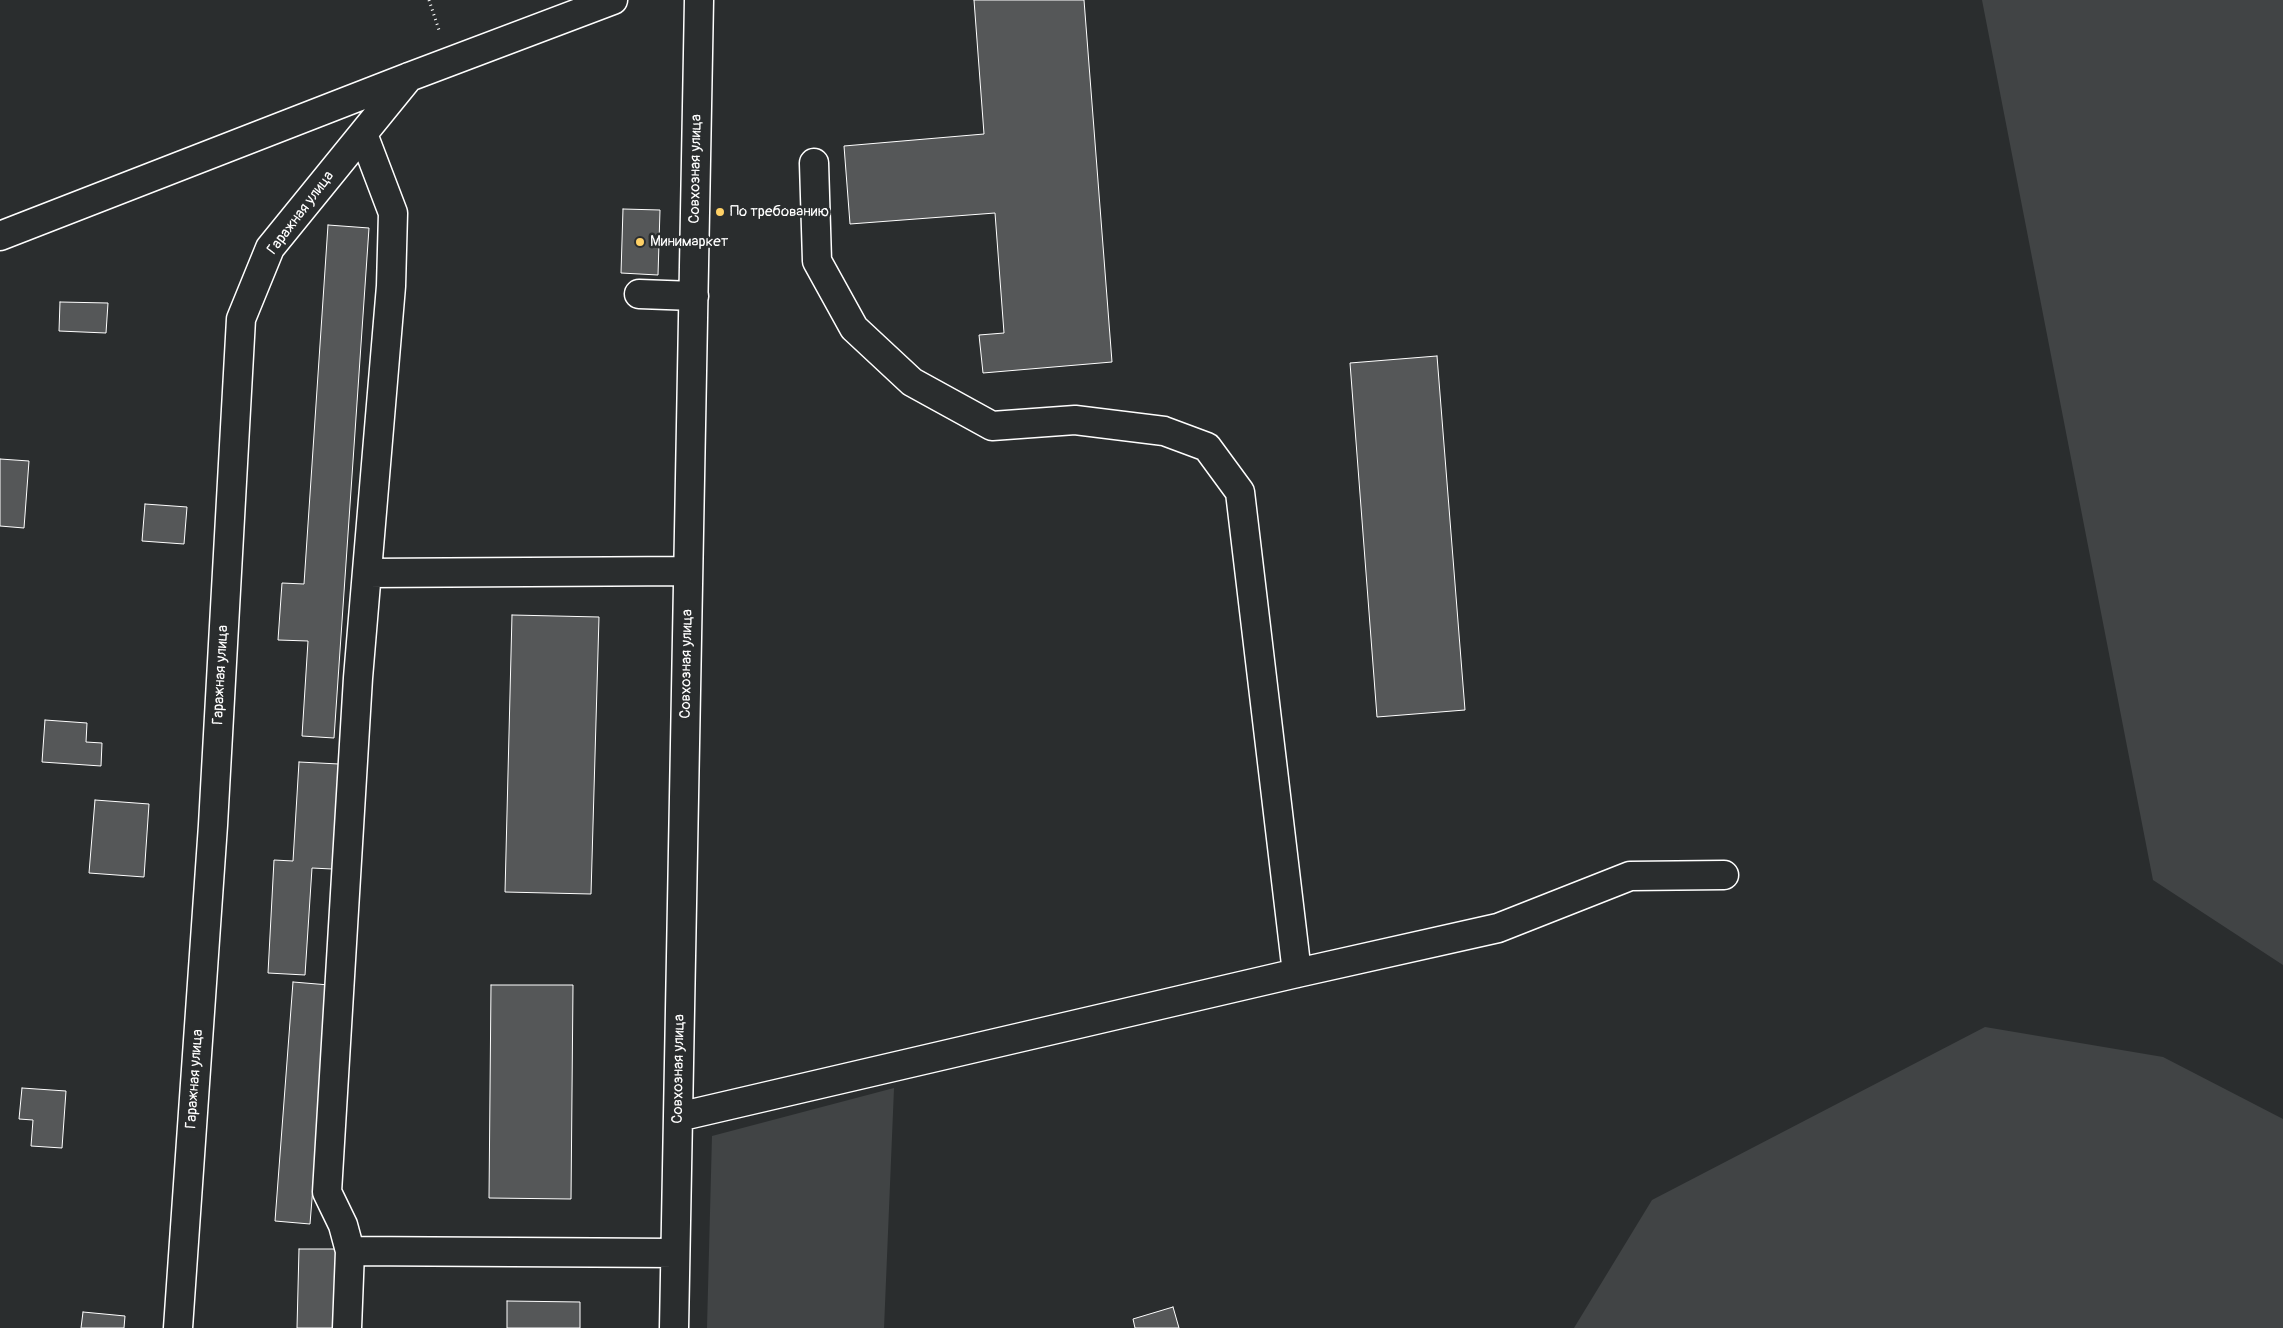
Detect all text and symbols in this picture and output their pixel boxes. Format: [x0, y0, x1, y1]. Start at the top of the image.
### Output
street label: Совхозная улица [686, 114, 706, 224]
street label: Гаражная улица [264, 168, 338, 258]
place label: По требованию [730, 203, 829, 221]
marker: По требованию [714, 206, 726, 218]
place label: Минимаркет [650, 233, 728, 251]
marker: Минимаркет [634, 236, 646, 248]
street label: Совхозная улица [677, 609, 697, 719]
street label: Гаражная улица [209, 625, 233, 725]
street label: Совхозная улица [669, 1014, 689, 1124]
street label: Гаражная улица [183, 1029, 207, 1129]

